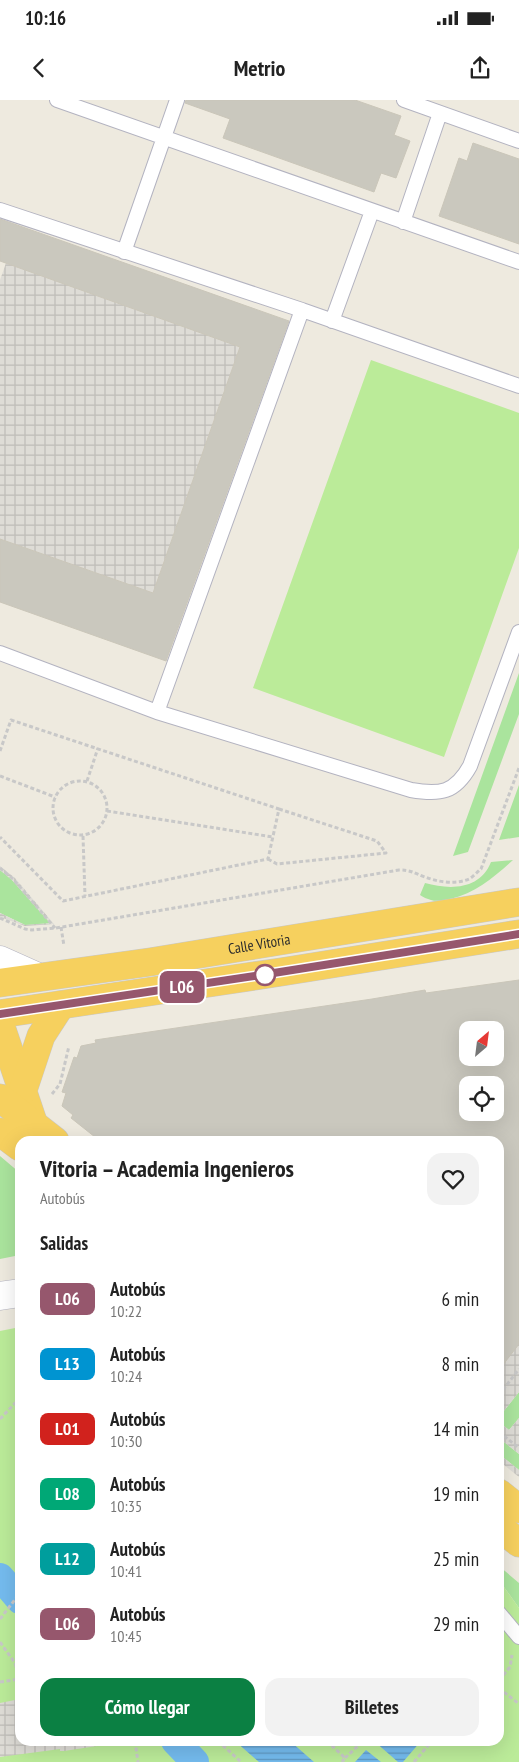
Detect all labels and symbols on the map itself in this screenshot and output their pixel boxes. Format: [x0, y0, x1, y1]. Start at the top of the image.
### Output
street label: Calle Vitoria [226, 929, 292, 958]
unlabelled marker [254, 964, 276, 986]
line badge: L06 [153, 971, 211, 1003]
north arrow [459, 1021, 504, 1066]

